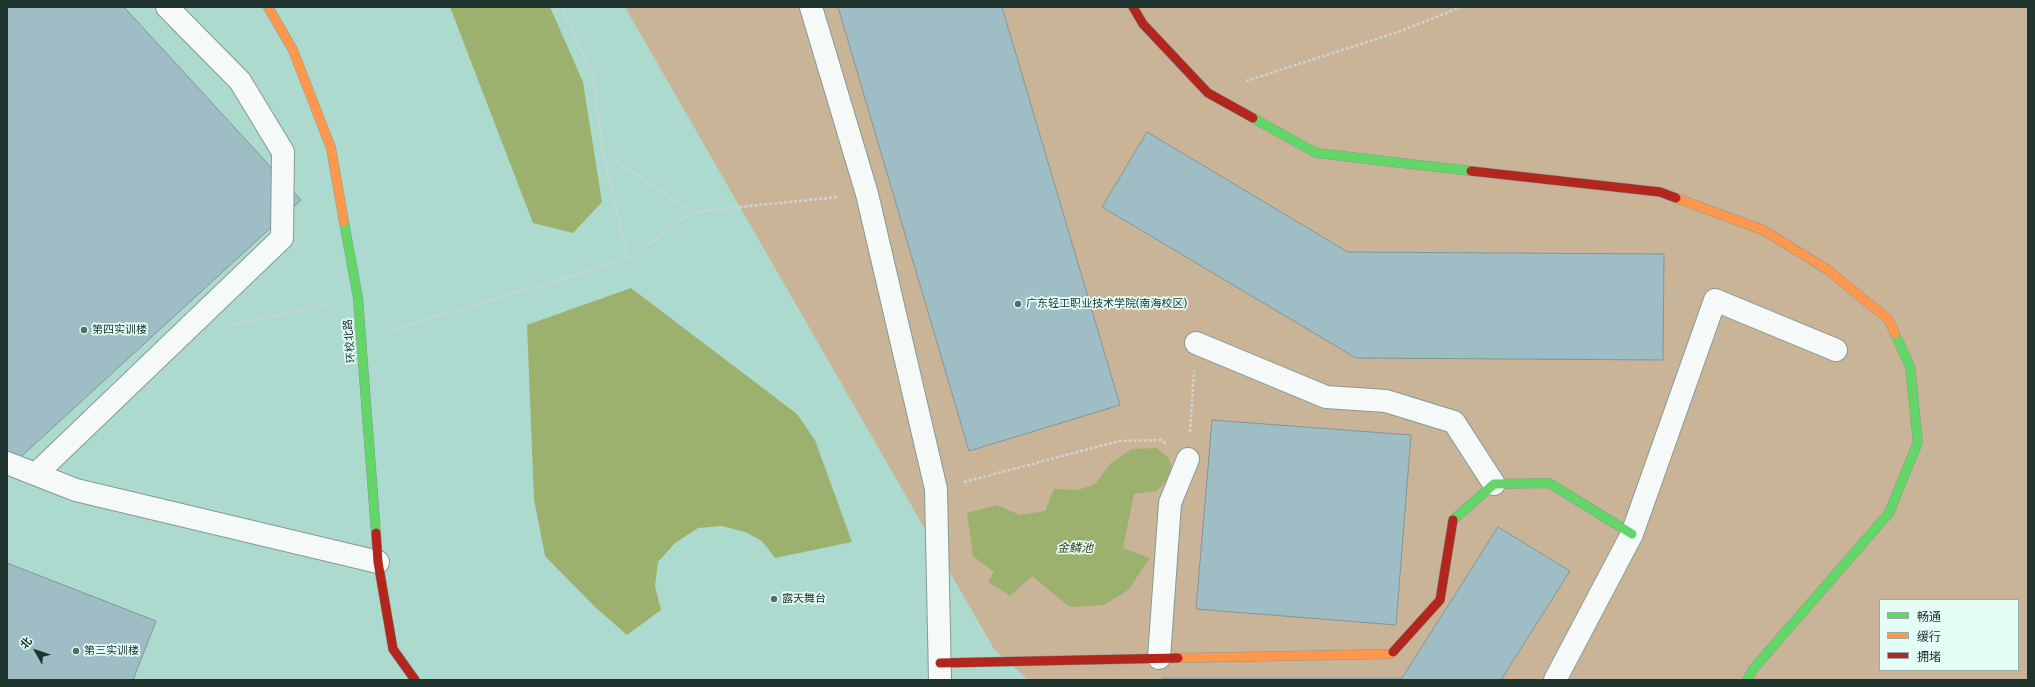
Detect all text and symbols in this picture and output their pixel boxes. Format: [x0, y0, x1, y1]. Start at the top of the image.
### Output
place label: 广东轻工职业技术学院(南海校区) [1026, 297, 1187, 311]
marker: 广东轻工职业技术学院(南海校区) [1013, 299, 1023, 309]
street label: 环校北路 [342, 319, 358, 363]
place label: 第四实训楼 [92, 323, 147, 337]
marker: 第四实训楼 [79, 325, 89, 335]
water label: 金鳞池 [1057, 542, 1093, 556]
place label: 露天舞台 [782, 592, 826, 606]
marker: 露天舞台 [769, 594, 779, 604]
legend [1879, 599, 2019, 671]
text: 畅通 [1917, 610, 1941, 624]
text: 缓行 [1917, 630, 1941, 644]
north arrow [16, 631, 56, 671]
text: 北 [18, 635, 35, 651]
place label: 第三实训楼 [84, 644, 139, 658]
marker: 第三实训楼 [71, 646, 81, 656]
text: 拥堵 [1917, 650, 1941, 664]

